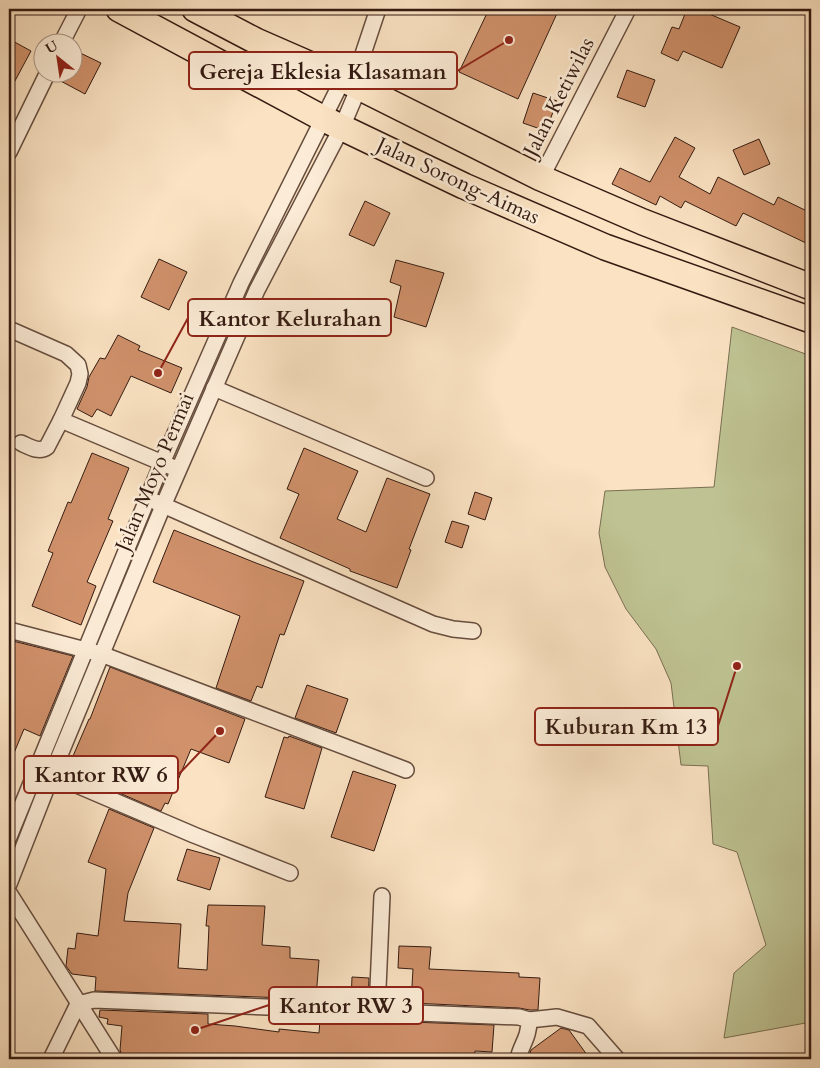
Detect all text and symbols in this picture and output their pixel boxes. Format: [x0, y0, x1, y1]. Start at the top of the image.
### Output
north arrow [32, 32, 82, 82]
street label: Jalan Ketiwilas [515, 32, 601, 164]
text: U [42, 36, 62, 58]
callout: Gereja Eklesia Klasaman [189, 52, 457, 89]
text: Gereja Eklesia Klasaman [199, 57, 447, 87]
street label: Jalan Sorong-Aimas [369, 129, 544, 232]
callout: Kantor Kelurahan [188, 299, 391, 336]
text: Kantor Kelurahan [198, 304, 382, 334]
street label: Jalan Moyo Permai [107, 388, 202, 559]
callout: Kuburan Km 13 [535, 708, 718, 745]
text: Kuburan Km 13 [545, 712, 707, 742]
callout: Kantor RW 6 [24, 756, 178, 793]
text: Kantor RW 6 [34, 760, 168, 790]
callout: Kantor RW 3 [269, 987, 423, 1024]
text: Kantor RW 3 [279, 991, 413, 1021]

